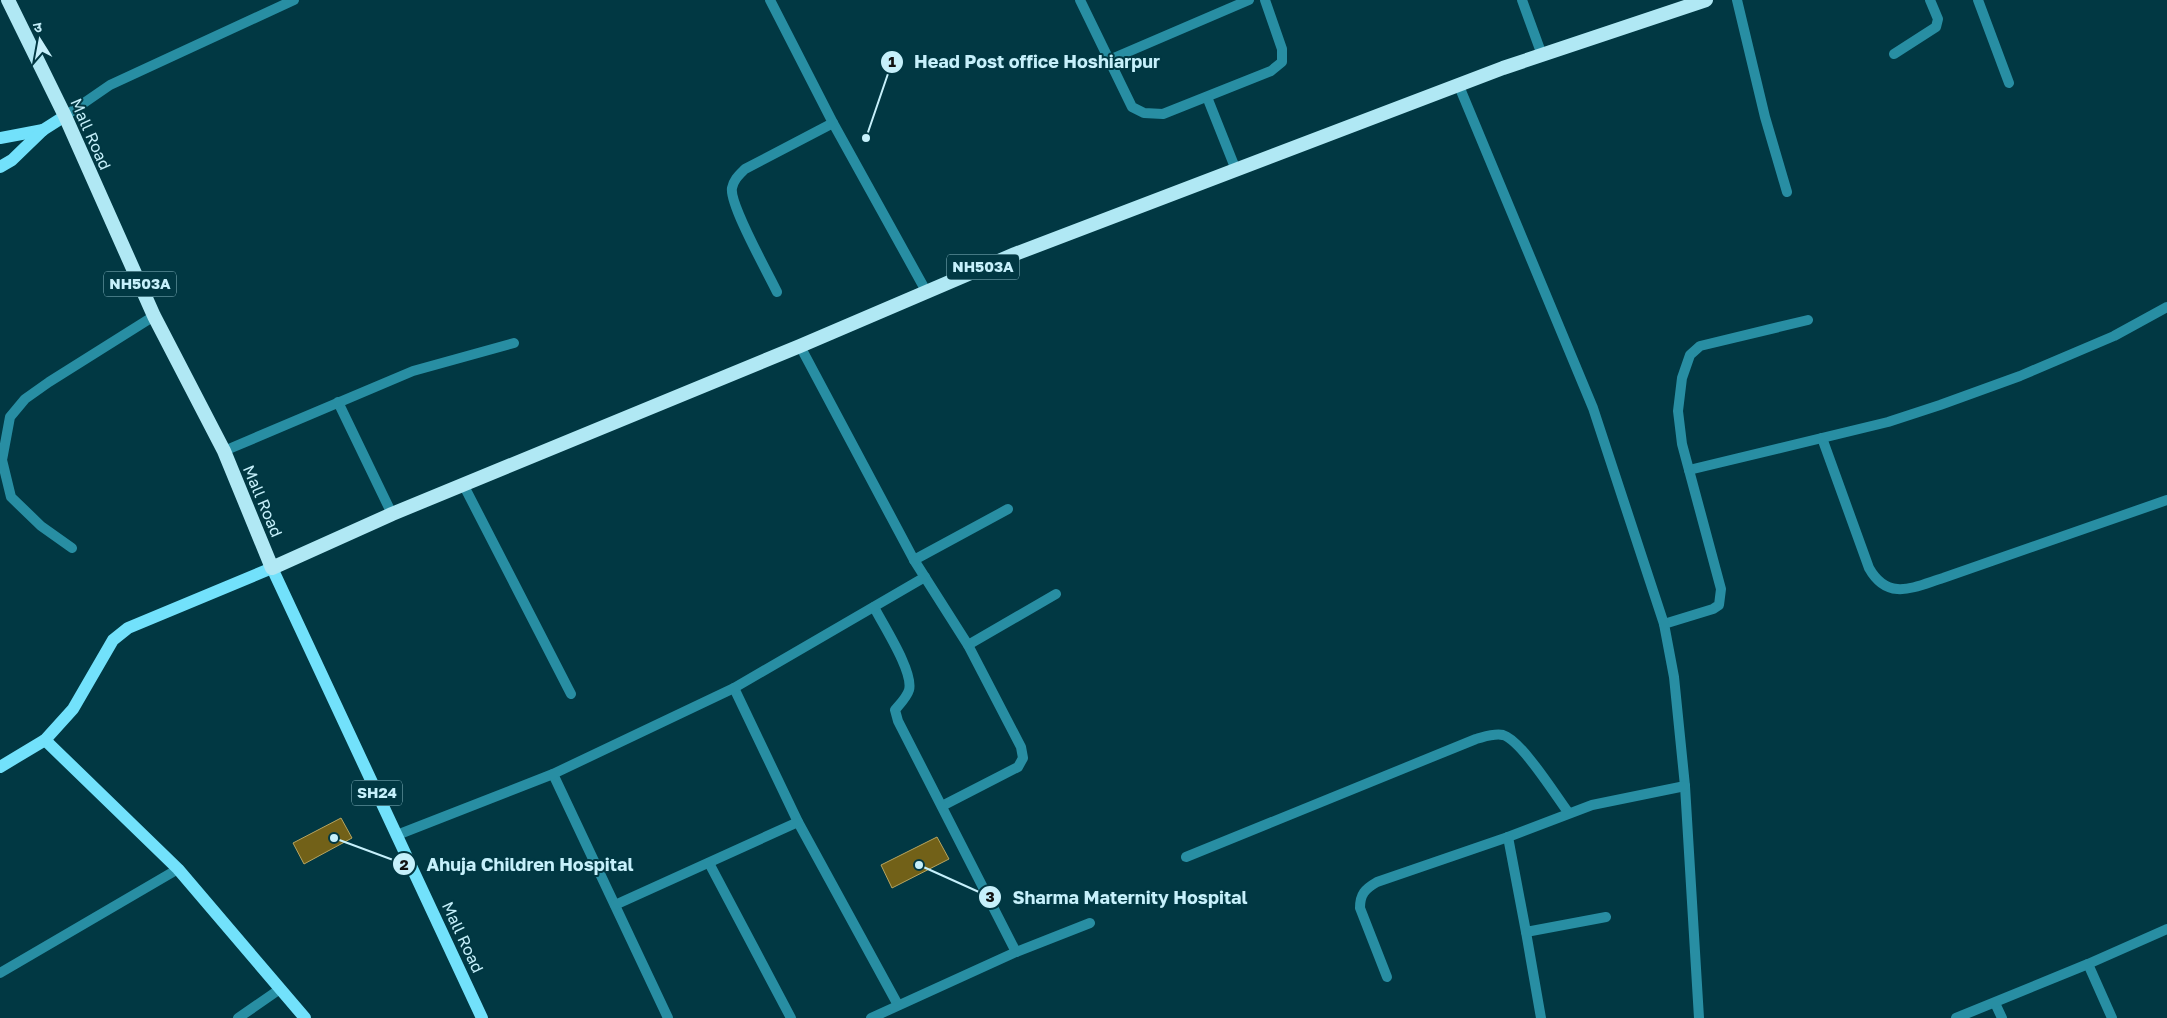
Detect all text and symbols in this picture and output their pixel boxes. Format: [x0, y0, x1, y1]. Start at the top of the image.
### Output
north arrow [15, 15, 65, 65]
text: उ [32, 17, 44, 36]
callout: Head Post office Hoshiarpur [879, 45, 1170, 78]
text: Head Post office Hoshiarpur [914, 50, 1160, 72]
text: 1 [888, 52, 896, 70]
street label: Mall Road [66, 95, 116, 173]
road number: NH503A [947, 254, 1019, 280]
road number: NH503A [104, 272, 176, 296]
street label: Mall Road [239, 462, 287, 540]
road number: SH24 [352, 780, 402, 806]
callout: Ahuja Children Hospital [392, 848, 644, 881]
text: Ahuja Children Hospital [427, 853, 633, 875]
text: 2 [399, 855, 409, 873]
callout: Sharma Maternity Hospital [978, 881, 1258, 914]
text: Sharma Maternity Hospital [1012, 886, 1248, 908]
text: 3 [985, 887, 995, 905]
street label: Mall Road [438, 898, 488, 976]

